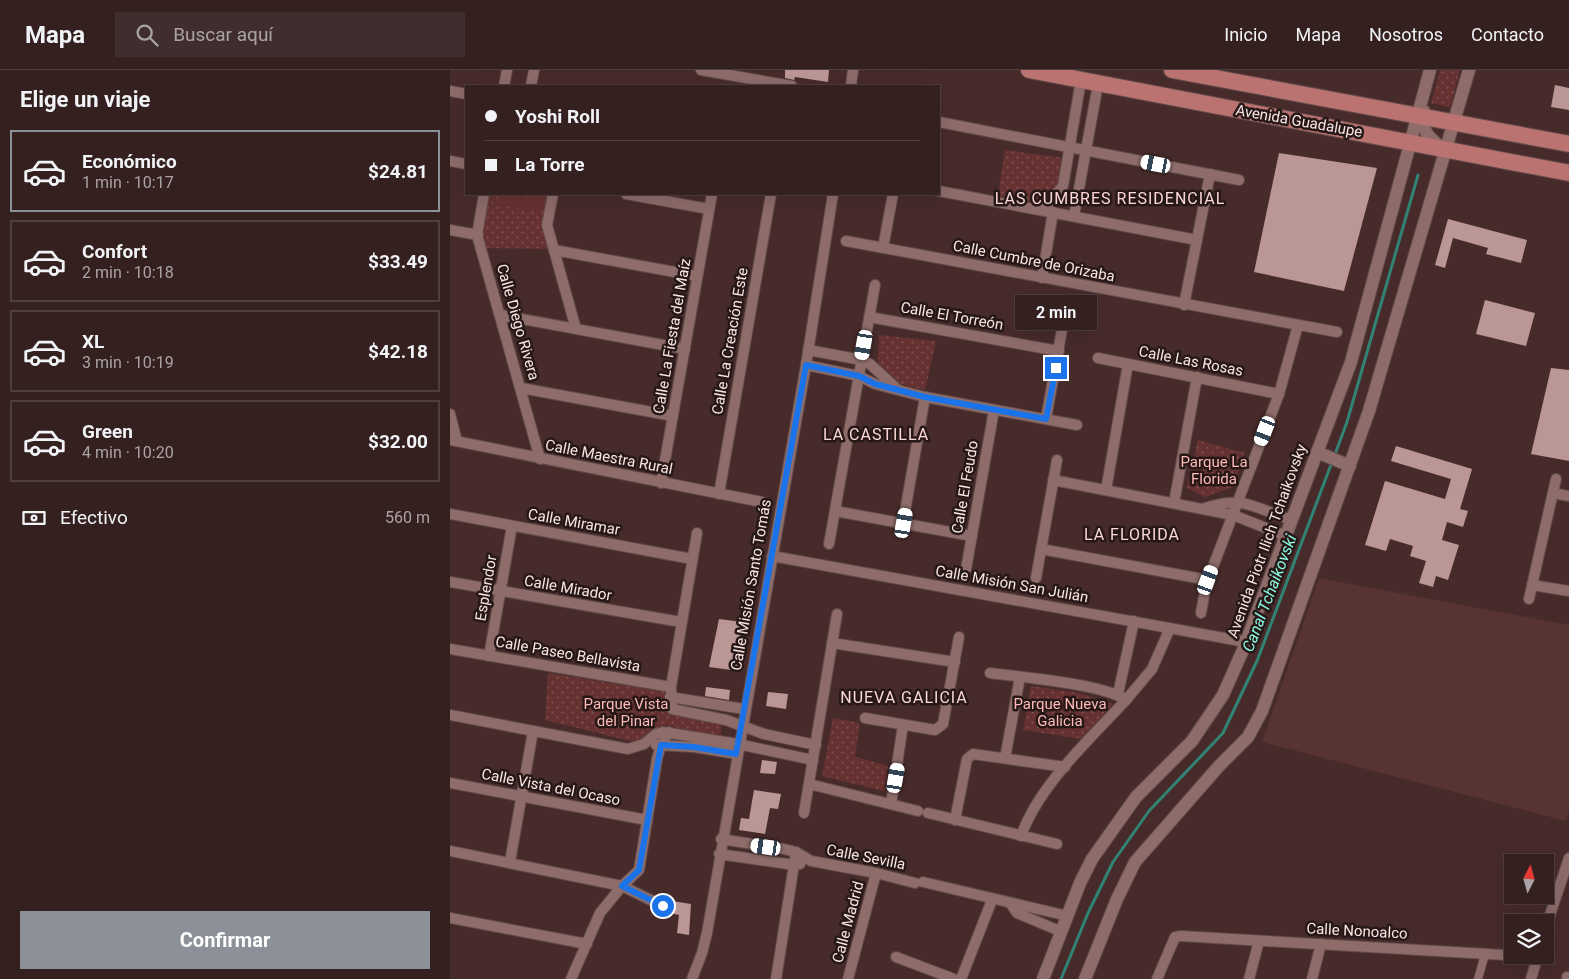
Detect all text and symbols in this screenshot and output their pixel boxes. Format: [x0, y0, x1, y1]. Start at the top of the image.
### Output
search box [115, 12, 465, 57]
text: Mapa [25, 21, 85, 49]
icon: search [133, 21, 161, 49]
text: Buscar aquí [173, 23, 273, 46]
text: Inicio [1224, 24, 1268, 45]
text: Mapa [1296, 24, 1341, 45]
text: Nosotros [1369, 24, 1443, 45]
text: Contacto [1471, 24, 1544, 45]
text: Elige un viaje [20, 87, 150, 112]
street label: Avenida Guadalupe [1234, 101, 1364, 141]
text: Yoshi Roll [515, 105, 600, 128]
icon: car [22, 149, 67, 194]
text: Económico [82, 150, 177, 173]
text: La Torre [515, 153, 585, 176]
car [1139, 154, 1172, 174]
text: $24.81 [368, 160, 428, 183]
text: 1 min · 10:17 [82, 173, 174, 192]
district label: LAS CUMBRES RESIDENCIAL [995, 189, 1225, 208]
street label: Calle Cumbre de Orizaba [952, 236, 1116, 286]
icon: car [22, 239, 67, 284]
text: Confort [82, 240, 147, 263]
text: $33.49 [368, 250, 428, 273]
street label: Calle La Fiesta del Maíz [649, 257, 695, 415]
street label: Calle Diego Rivera [493, 262, 543, 382]
text: 2 min · 10:18 [82, 263, 174, 282]
street label: Calle La Creación Este [708, 266, 752, 416]
callout: 2 min [1015, 296, 1097, 330]
street label: Calle El Torreón [899, 298, 1005, 334]
text: 2 min [1036, 303, 1076, 322]
icon: car [22, 329, 67, 374]
car [854, 329, 873, 361]
text: XL [82, 330, 104, 353]
text: $42.18 [368, 340, 428, 363]
street label: Calle Las Rosas [1137, 342, 1245, 380]
text: 3 min · 10:19 [82, 353, 174, 372]
route end [1045, 357, 1067, 379]
car [1252, 414, 1277, 448]
icon: car [22, 419, 67, 464]
text: Green [82, 420, 133, 443]
district label: LA CASTILLA [823, 425, 929, 444]
text: $32.00 [368, 430, 428, 453]
street label: Calle Maestra Rural [544, 436, 674, 478]
street label: Calle El Feudo [948, 439, 982, 535]
street label: Avenida Piotr Ilich Tchaikovsky [1223, 442, 1311, 640]
text: 4 min · 10:20 [82, 443, 174, 462]
park label: Parque La Florida [1180, 453, 1248, 488]
street label: Calle Misión Santo Tomás [727, 498, 775, 672]
icon: cash [20, 504, 48, 532]
street label: Calle Miramar [527, 505, 621, 539]
text: Efectivo [60, 506, 128, 529]
car [894, 507, 913, 539]
text: 560 m [385, 508, 430, 527]
district label: LA FLORIDA [1084, 525, 1180, 544]
water label: Canal Tchaikovski [1238, 532, 1301, 655]
street label: Esplendor [471, 554, 501, 622]
street label: Calle Misión San Julián [934, 562, 1090, 606]
car [1195, 563, 1220, 597]
street label: Calle Mirador [523, 571, 613, 605]
street label: Calle Paseo Bellavista [494, 632, 642, 676]
district label: NUEVA GALICIA [840, 688, 968, 707]
park label: Parque Vista del Pinar [584, 695, 668, 730]
park label: Parque Nueva Galicia [1013, 695, 1107, 730]
car [886, 762, 905, 794]
street label: Calle Vista del Ocaso [480, 765, 622, 809]
car [750, 837, 781, 857]
street label: Calle Sevilla [825, 841, 907, 873]
north arrow [1504, 854, 1554, 904]
map controls [1504, 854, 1554, 964]
street label: Calle Madrid [828, 879, 868, 965]
route start [652, 895, 674, 917]
button: Confirmar [20, 911, 430, 969]
button: layers [1504, 914, 1554, 964]
street label: Calle Nonoalco [1306, 919, 1408, 943]

